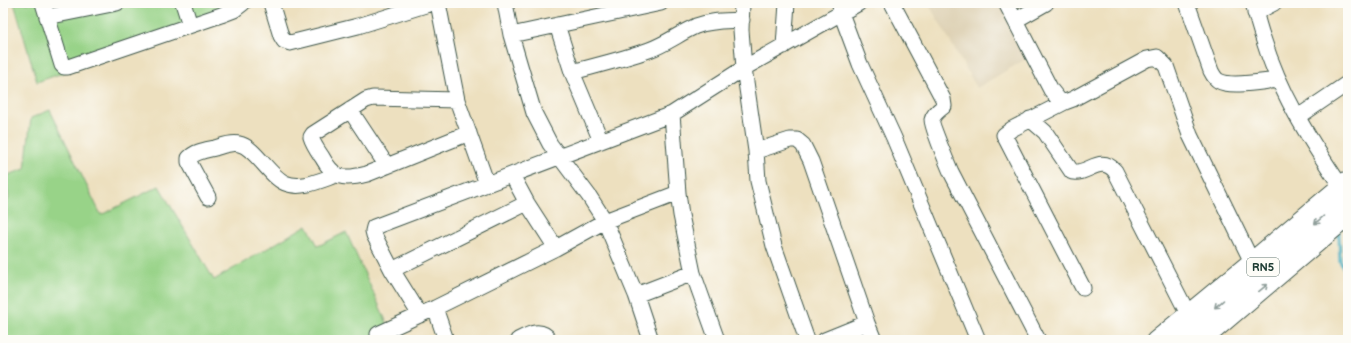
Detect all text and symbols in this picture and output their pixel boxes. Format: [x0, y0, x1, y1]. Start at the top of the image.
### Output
one-way arrow [1313, 216, 1324, 225]
road number: RN5 [1247, 258, 1279, 276]
one-way arrow [1258, 283, 1269, 292]
one-way arrow [1214, 300, 1225, 309]

